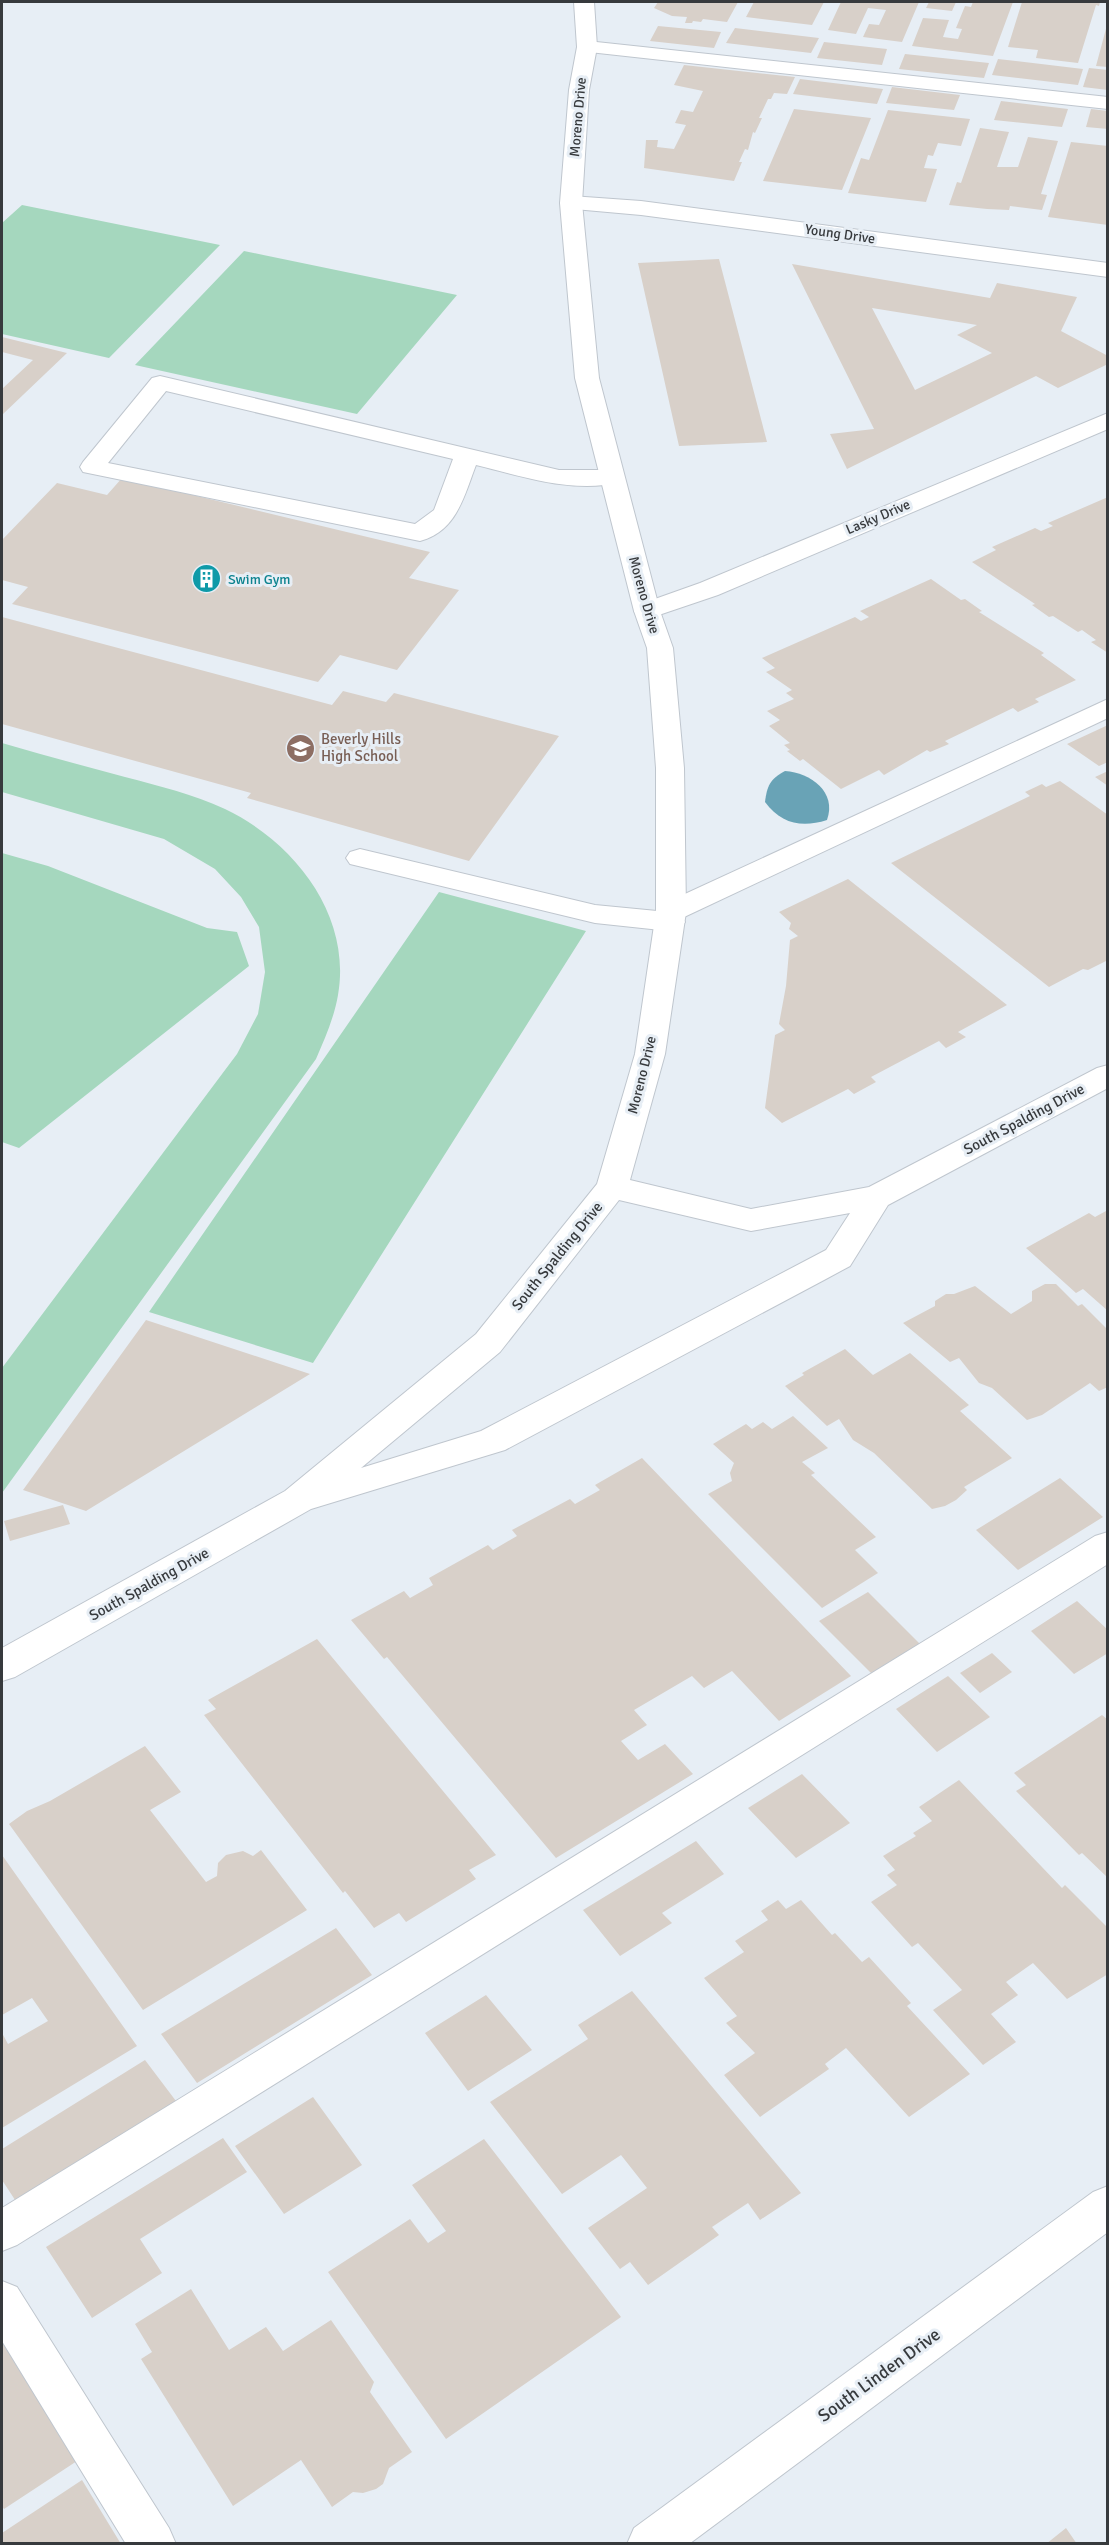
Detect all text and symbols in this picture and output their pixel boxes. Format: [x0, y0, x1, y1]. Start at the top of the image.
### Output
street label: Moreno Drive [566, 77, 590, 157]
street label: Young Drive [804, 221, 876, 247]
street label: Lasky Drive [843, 496, 913, 538]
street label: Moreno Drive [625, 554, 663, 636]
building icon: Swim Gym [191, 563, 223, 595]
place label: Swim Gym [228, 571, 291, 588]
place label: Beverly Hills High School [321, 730, 401, 765]
school or university icon: Beverly Hills High School [284, 732, 316, 764]
street label: Moreno Drive [624, 1034, 660, 1116]
street label: South Spalding Drive [961, 1080, 1087, 1158]
street label: South Spalding Drive [508, 1198, 606, 1314]
street label: South Spalding Drive [86, 1544, 212, 1624]
street label: South Linden Drive [814, 2323, 944, 2427]

